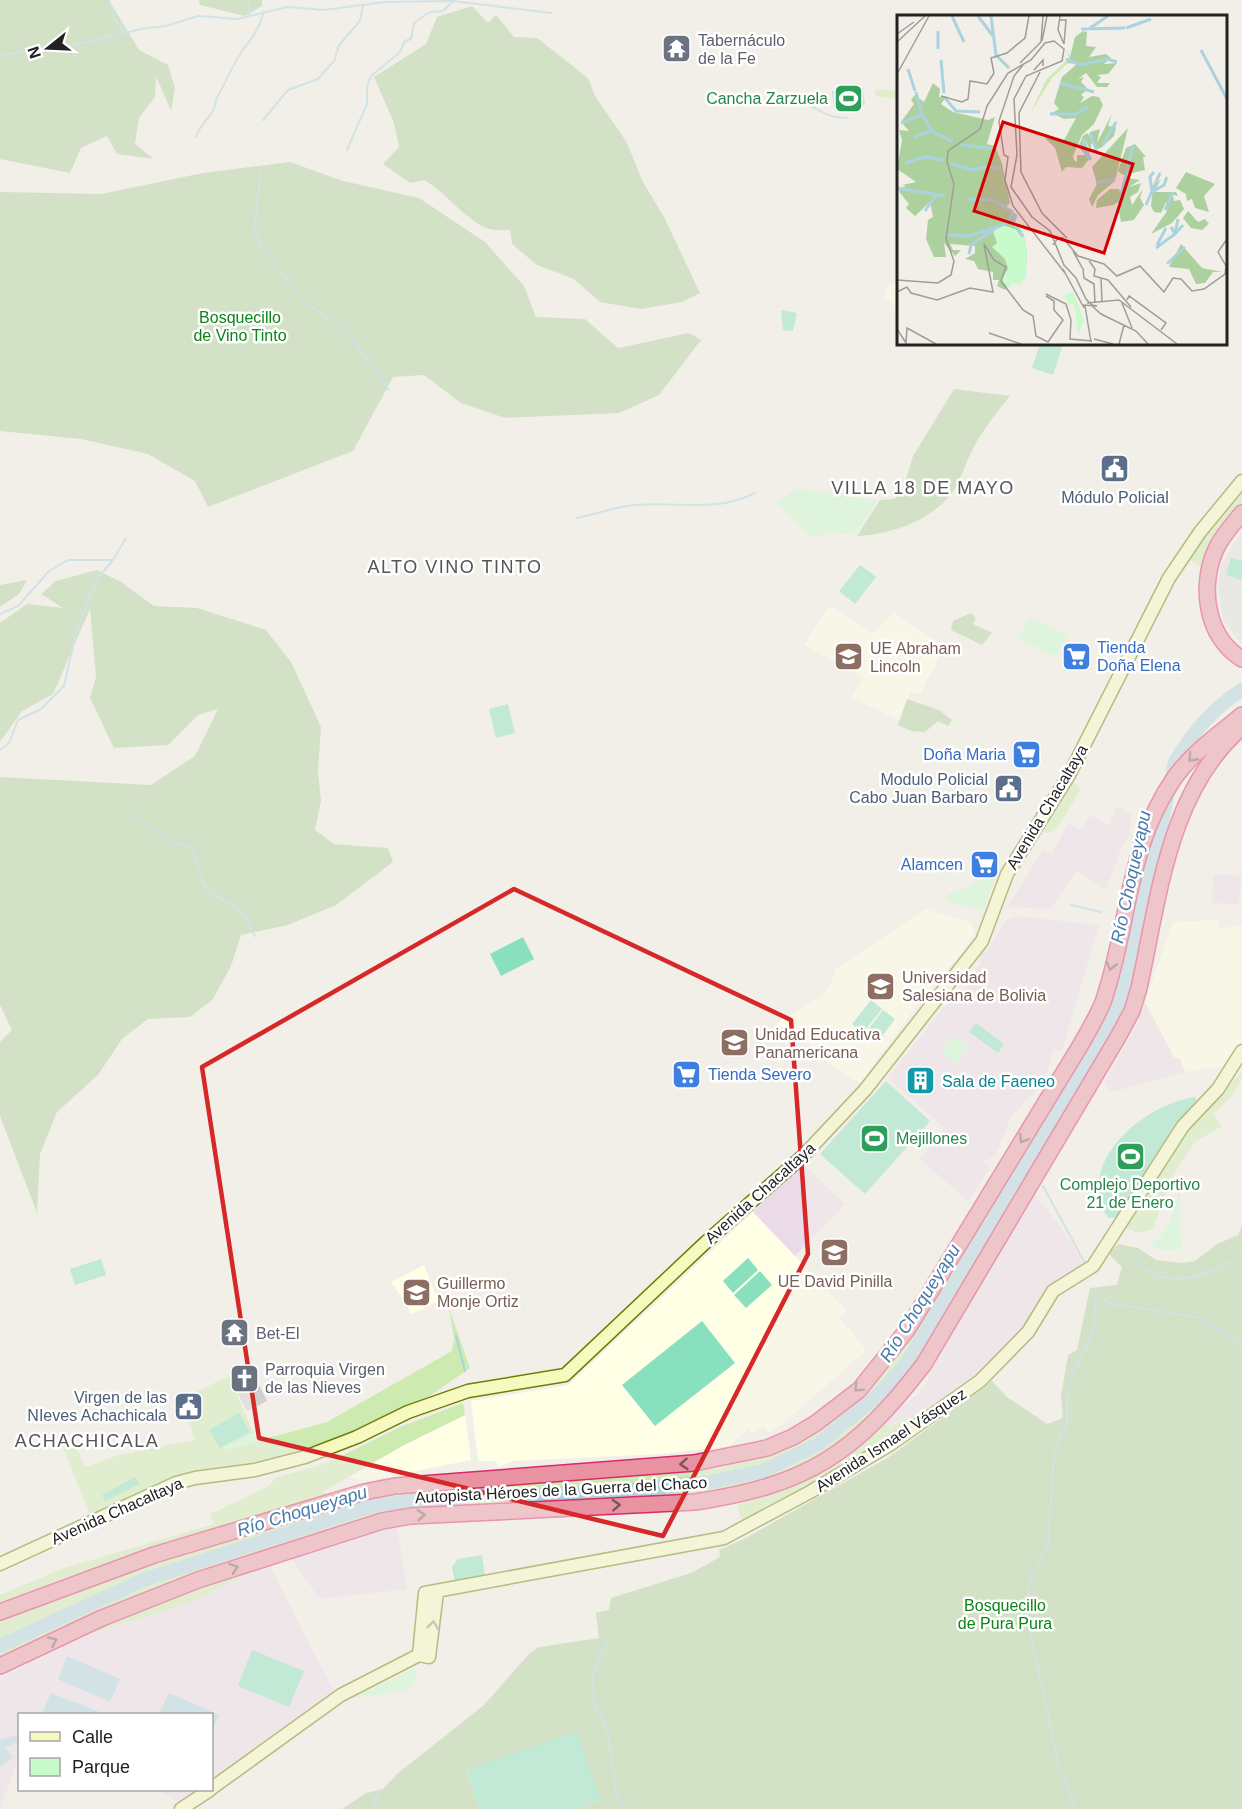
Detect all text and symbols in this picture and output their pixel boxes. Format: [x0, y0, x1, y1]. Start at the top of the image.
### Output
inset map [897, 15, 1227, 345]
north arrow [18, 18, 78, 78]
place label: Tabernáculo de la Fe [698, 32, 785, 67]
temple icon: Tabernáculo de la Fe [661, 33, 693, 65]
text: N [24, 44, 44, 61]
sports icon: Cancha Zarzuela [833, 82, 865, 114]
place label: Cancha Zarzuela [706, 90, 828, 107]
park label: Bosquecillo de Vino Tinto [193, 309, 287, 344]
public building icon: Módulo Policial [1099, 453, 1131, 485]
district label: VILLA 18 DE MAYO [831, 478, 1015, 498]
place label: Módulo Policial [1061, 489, 1169, 506]
district label: ALTO VINO TINTO [367, 557, 543, 577]
place label: Tienda Doña Elena [1097, 639, 1181, 674]
place label: UE Abraham Lincoln [870, 640, 961, 675]
supermarket icon: Tienda Doña Elena [1060, 640, 1092, 672]
school or university icon: UE Abraham Lincoln [833, 641, 865, 673]
supermarket icon: Doña Maria [1011, 738, 1043, 770]
street label: Avenida Chacaltaya [1003, 742, 1091, 872]
place label: Doña Maria [923, 746, 1006, 763]
one-way arrow [1188, 751, 1199, 762]
place label: Modulo Policial Cabo Juan Barbaro [849, 771, 988, 806]
public building icon: Modulo Policial Cabo Juan Barbaro [993, 772, 1025, 804]
water label: Río Choqueyapu [1107, 809, 1155, 945]
supermarket icon: Alamcen [968, 848, 1000, 880]
place label: Alamcen [901, 856, 963, 873]
one-way arrow [1106, 961, 1119, 971]
place label: Universidad Salesiana de Bolivia [902, 969, 1046, 1004]
school or university icon: Universidad Salesiana de Bolivia [865, 970, 897, 1002]
place label: Unidad Educativa Panamericana [755, 1026, 881, 1061]
school or university icon: Unidad Educativa Panamericana [718, 1027, 750, 1059]
supermarket icon: Tienda Severo [671, 1058, 703, 1090]
building icon: Sala de Faeneo [905, 1065, 937, 1097]
place label: Tienda Severo [708, 1066, 812, 1083]
place label: Sala de Faeneo [942, 1073, 1055, 1090]
sports icon: Mejillones [859, 1122, 891, 1154]
place label: Mejillones [896, 1130, 967, 1147]
one-way arrow [1019, 1133, 1031, 1143]
street label: Avenida Chacaltaya [702, 1139, 819, 1247]
sports icon: Complejo Deportivo 21 de Enero [1114, 1140, 1146, 1172]
place label: Complejo Deportivo 21 de Enero [1060, 1176, 1200, 1211]
school or university icon: UE David Pinilla [819, 1237, 851, 1269]
water label: Río Choqueyapu [876, 1240, 964, 1366]
place label: UE David Pinilla [778, 1273, 892, 1290]
place label: Guillermo Monje Ortiz [437, 1275, 519, 1310]
school or university icon: Guillermo Monje Ortiz [400, 1276, 432, 1308]
temple icon: Bet-El [219, 1317, 251, 1349]
place label: Bet-El [256, 1325, 300, 1342]
place label: Parroquia Virgen de las Nieves [265, 1361, 385, 1396]
church icon: Parroquia Virgen de las Nieves [228, 1362, 260, 1394]
one-way arrow [855, 1381, 866, 1392]
street label: Avenida Ismael Vásquez [813, 1385, 969, 1495]
place label: Virgen de las NIeves Achachicala [27, 1389, 167, 1424]
public building icon: Virgen de las NIeves Achachicala [172, 1390, 204, 1422]
district label: ACHACHICALA [15, 1431, 159, 1451]
one-way arrow [679, 1457, 688, 1470]
street label: Avenida Chacaltaya [49, 1474, 185, 1548]
street label: Autopista Héroes de la Guerra del Chaco [414, 1474, 708, 1506]
water label: Río Choqueyapu [234, 1482, 370, 1540]
one-way arrow [611, 1498, 620, 1511]
one-way arrow [416, 1509, 425, 1522]
one-way arrow [228, 1563, 239, 1575]
park label: Bosquecillo de Pura Pura [958, 1597, 1052, 1632]
one-way arrow [426, 1620, 439, 1629]
one-way arrow [46, 1637, 57, 1649]
legend [18, 1713, 213, 1791]
text: Calle [72, 1727, 113, 1747]
text: Parque [72, 1757, 130, 1777]

